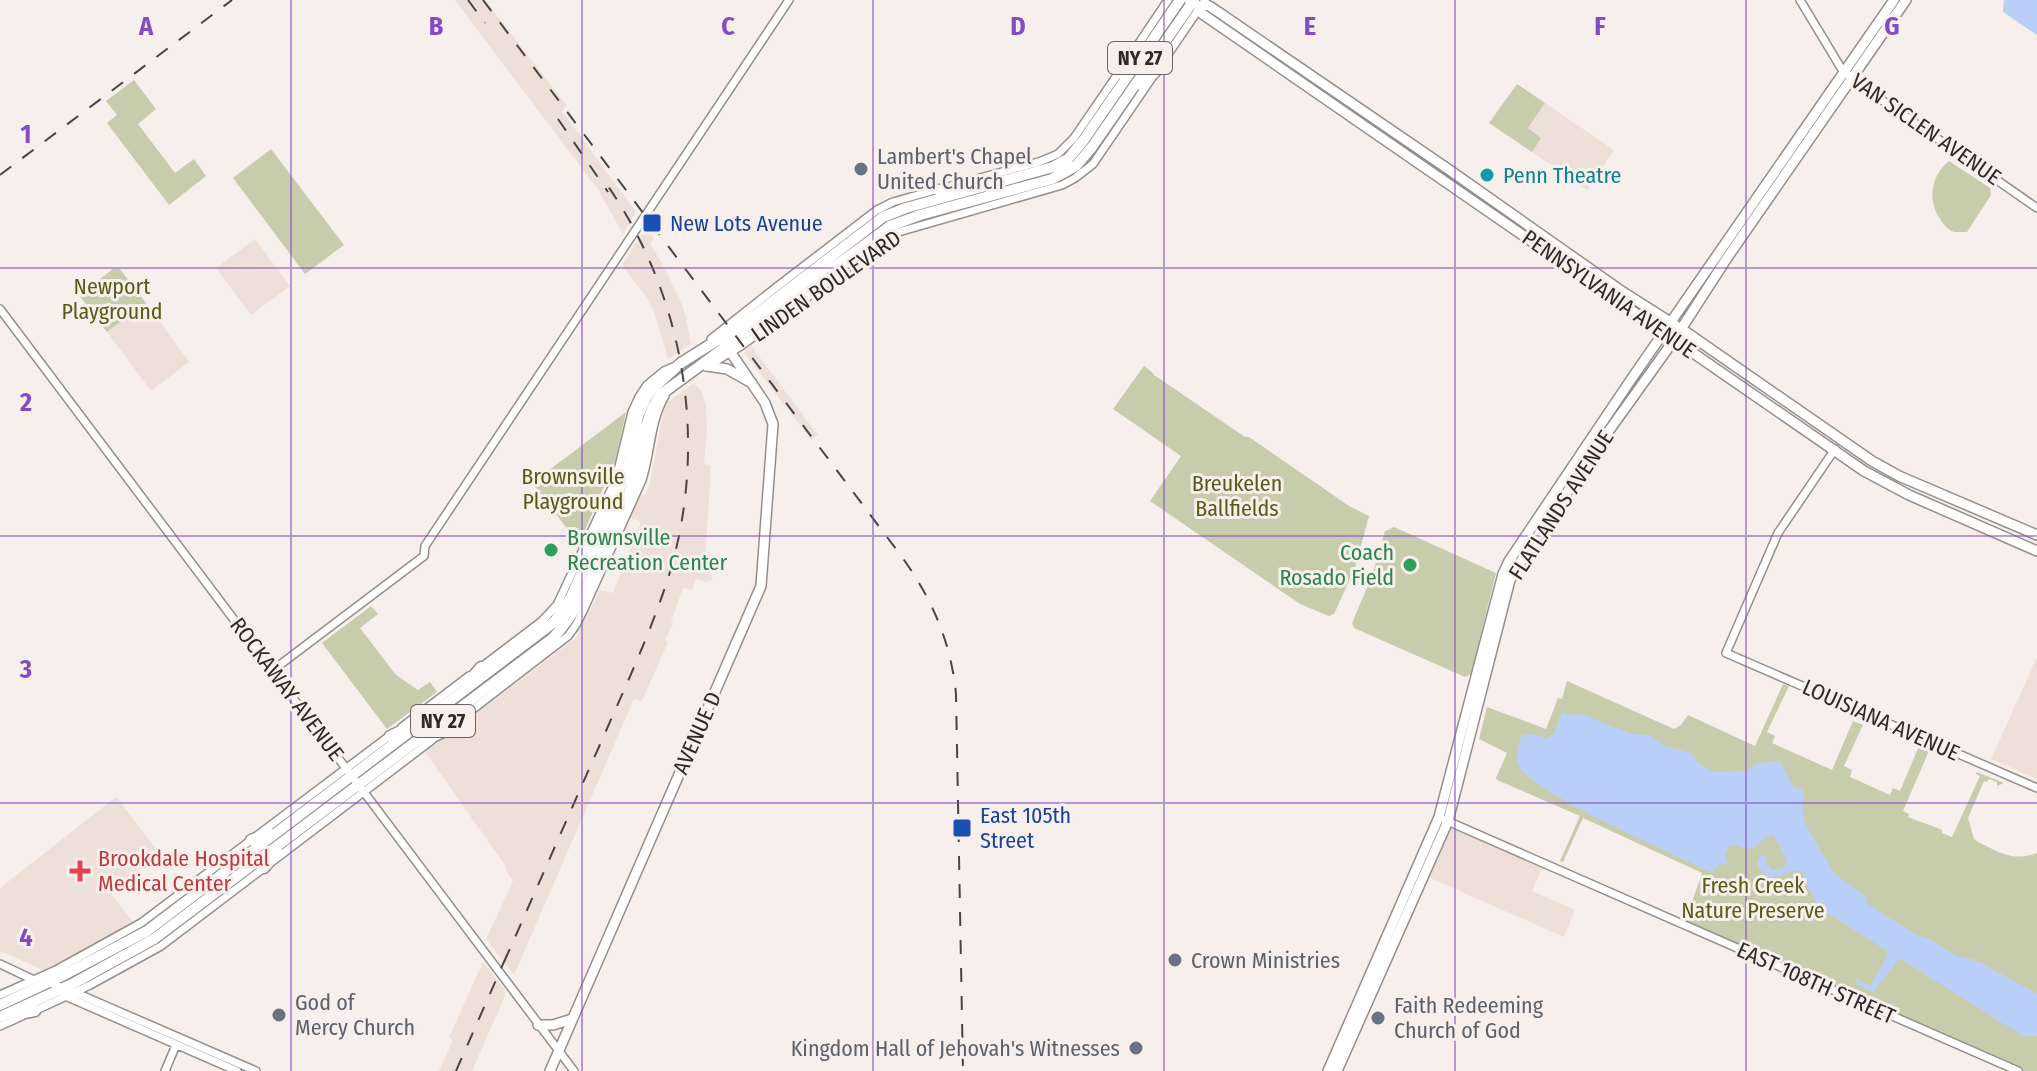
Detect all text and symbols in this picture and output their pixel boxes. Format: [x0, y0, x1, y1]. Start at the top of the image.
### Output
text: A [138, 11, 154, 42]
text: B [429, 11, 444, 42]
text: C [721, 11, 735, 42]
text: D [1010, 11, 1026, 42]
text: E [1304, 11, 1316, 42]
text: F [1594, 11, 1606, 42]
text: G [1884, 11, 1900, 42]
road number: NY 27 [1108, 42, 1172, 74]
street label: VAN SICLEN AVENUE [1846, 67, 2006, 191]
text: 1 [21, 119, 32, 150]
place label: Lambert's Chapel United Church [877, 143, 1032, 195]
marker: Lambert's Chapel United Church [852, 160, 870, 178]
place label: Penn Theatre [1503, 162, 1621, 189]
marker: Penn Theatre [1478, 166, 1496, 184]
place label: New Lots Avenue [670, 210, 823, 237]
marker: New Lots Avenue [641, 212, 663, 234]
street label: LINDEN BOULEVARD [746, 224, 906, 348]
street label: PENNSYLVANIA AVENUE [1517, 224, 1701, 364]
park label: Newport Playground [61, 273, 163, 325]
text: 2 [19, 387, 32, 418]
street label: FLATLANDS AVENUE [1503, 425, 1619, 585]
park label: Brownsville Playground [521, 463, 625, 515]
park label: Breukelen Ballfields [1192, 470, 1282, 522]
place label: Brownsville Recreation Center [567, 524, 727, 576]
place label: Coach Rosado Field [1279, 539, 1394, 591]
marker: Brownsville Recreation Center [542, 541, 560, 559]
marker: Coach Rosado Field [1401, 556, 1419, 574]
street label: ROCKAWAY AVENUE [224, 612, 350, 766]
text: 3 [19, 654, 32, 685]
street label: LOUISIANA AVENUE [1798, 673, 1964, 767]
street label: AVENUE D [667, 688, 727, 778]
road number: NY 27 [411, 705, 475, 737]
place label: East 105th Street [980, 802, 1071, 854]
marker: East 105th Street [951, 817, 973, 839]
place label: Brookdale Hospital Medical Center [98, 845, 270, 897]
marker: Brookdale Hospital Medical Center [69, 860, 91, 882]
park label: Fresh Creek Nature Preserve [1681, 872, 1825, 924]
text: 4 [19, 922, 33, 953]
street label: EAST 108TH STREET [1733, 936, 1900, 1030]
place label: Crown Ministries [1191, 947, 1340, 974]
marker: Crown Ministries [1166, 951, 1184, 969]
place label: God of Mercy Church [295, 989, 415, 1041]
place label: Faith Redeeming Church of God [1394, 992, 1544, 1044]
marker: God of Mercy Church [270, 1006, 288, 1024]
marker: Faith Redeeming Church of God [1369, 1009, 1387, 1027]
place label: Kingdom Hall of Jehovah's Witnesses [791, 1035, 1120, 1062]
marker: Kingdom Hall of Jehovah's Witnesses [1127, 1039, 1145, 1057]

